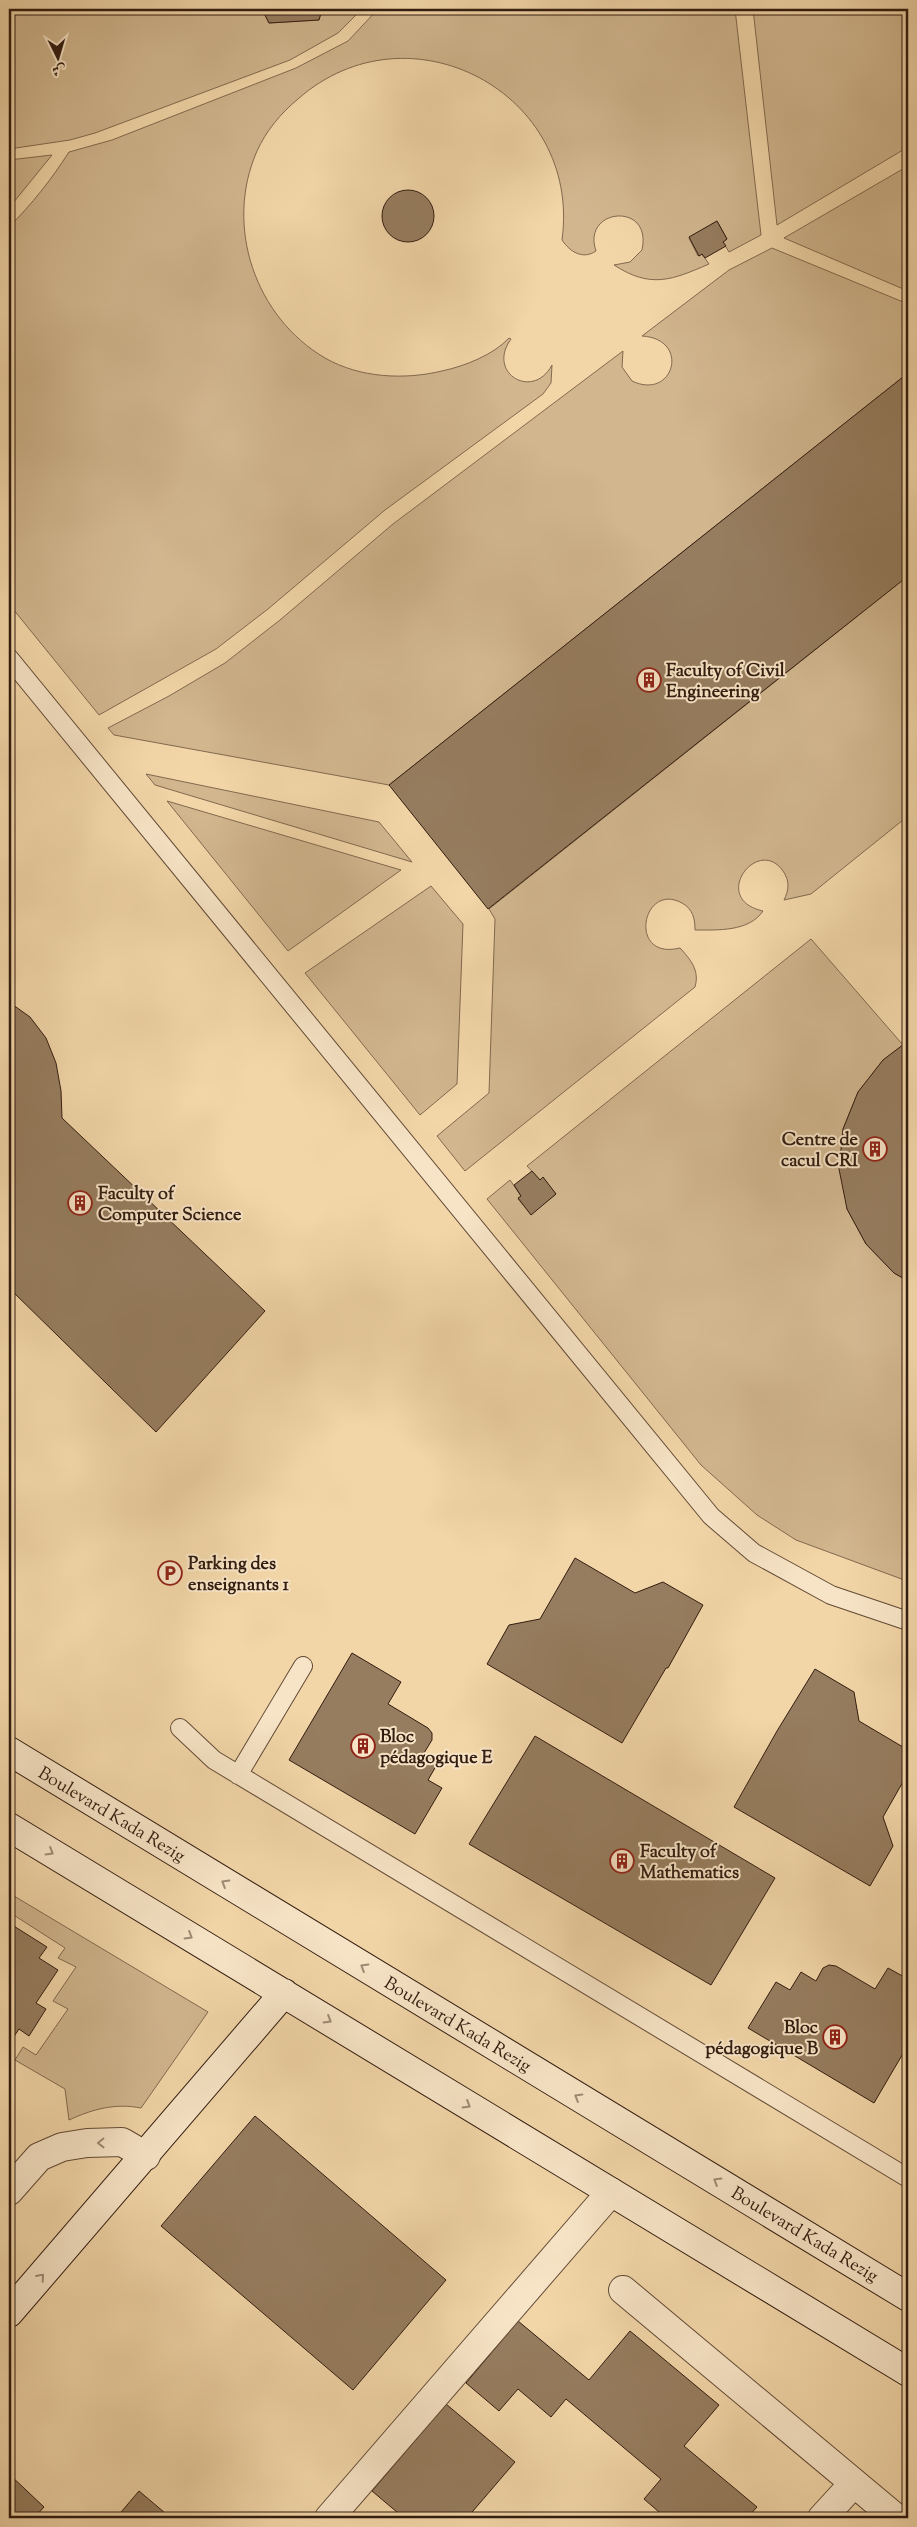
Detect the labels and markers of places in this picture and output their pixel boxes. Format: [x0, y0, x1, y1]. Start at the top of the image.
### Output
place label: Faculty of Civil Engineering [666, 659, 786, 706]
building icon: Faculty of Civil Engineering [636, 667, 662, 693]
place label: Centre de cacul CRI [781, 1128, 859, 1175]
building icon: Centre de cacul CRI [862, 1136, 888, 1162]
place label: Faculty of Computer Science [98, 1182, 242, 1229]
building icon: Faculty of Computer Science [67, 1190, 93, 1216]
place label: Parking des enseignants 1 [188, 1552, 290, 1599]
parking icon: Parking des enseignants 1 [157, 1560, 183, 1586]
place label: Bloc pédagogique E [380, 1725, 492, 1772]
building icon: Bloc pédagogique E [350, 1733, 376, 1759]
place label: Faculty of Mathematics [640, 1840, 739, 1887]
building icon: Faculty of Mathematics [609, 1848, 635, 1874]
place label: Bloc pédagogique B [705, 2016, 819, 2063]
building icon: Bloc pédagogique B [822, 2024, 848, 2050]

